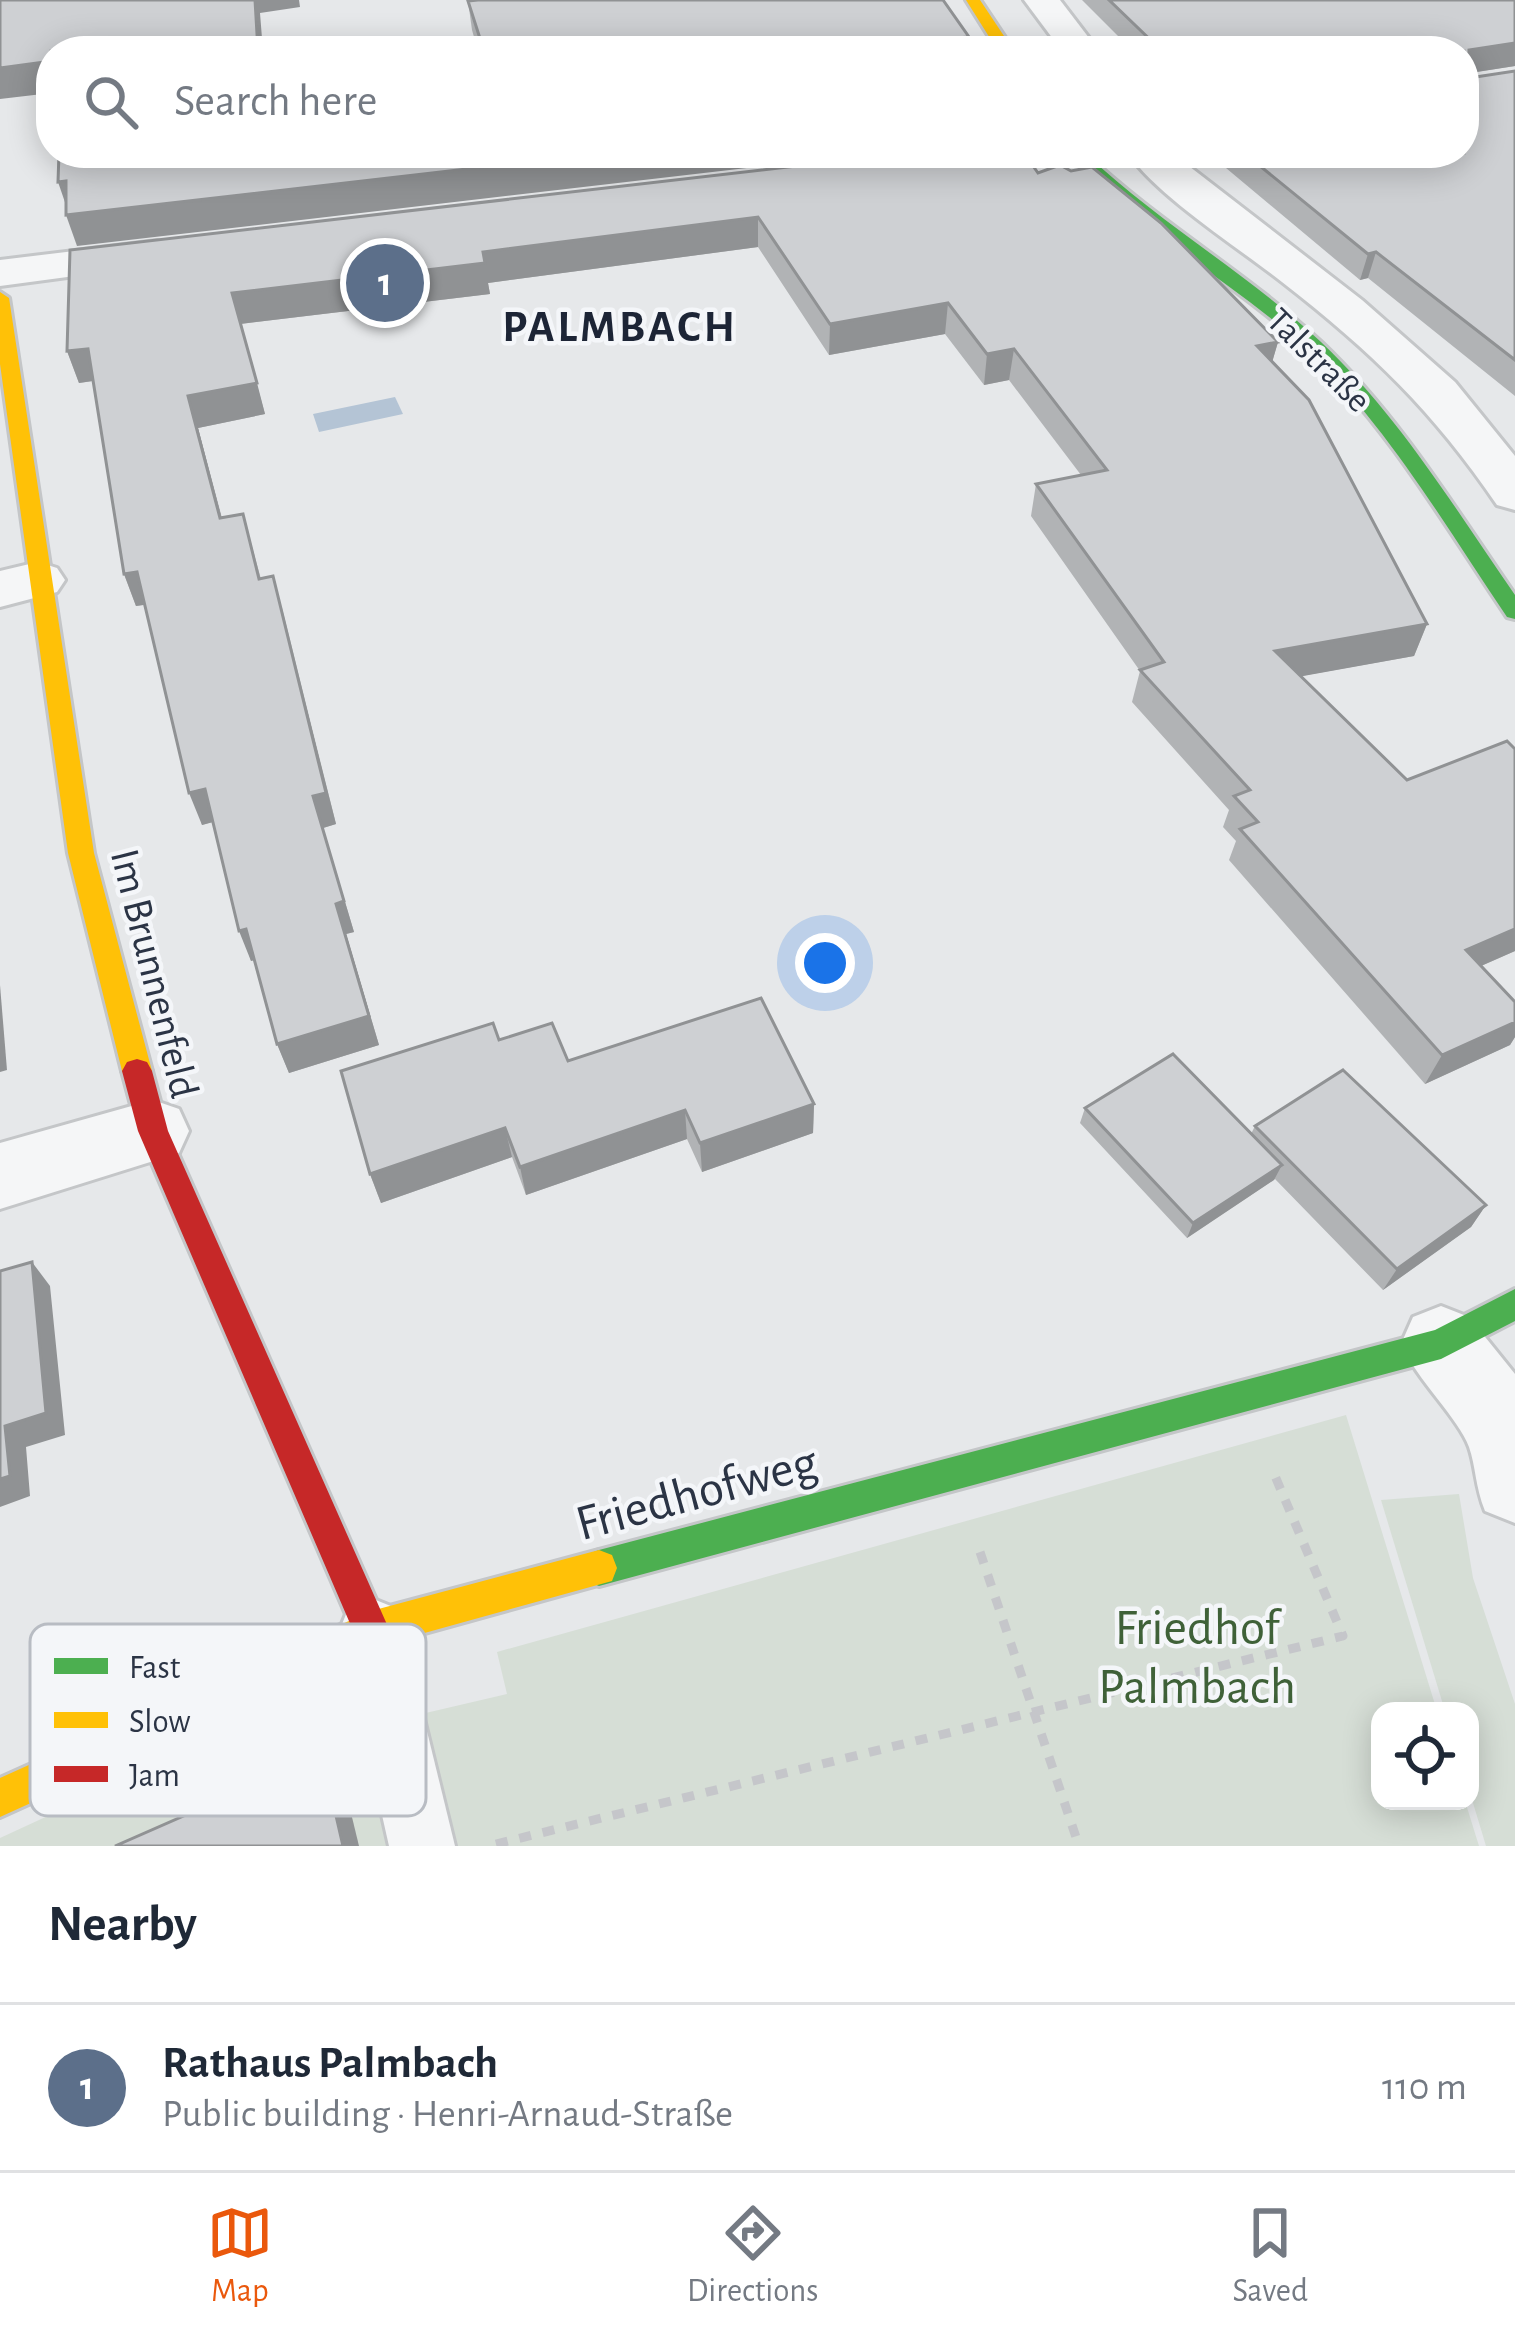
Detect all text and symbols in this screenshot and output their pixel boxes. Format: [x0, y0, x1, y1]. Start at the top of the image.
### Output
search box [36, 36, 1479, 168]
icon: search [78, 69, 144, 135]
text: Search here [174, 79, 377, 124]
pin: 1 [346, 238, 424, 328]
street label: Talstraße [1260, 302, 1377, 419]
district label: PALMBACH [502, 305, 738, 350]
street label: Im Brunnenfeld [103, 845, 205, 1102]
your location [795, 933, 855, 993]
street label: Friedhofweg [571, 1437, 823, 1550]
park label: Friedhof Palmbach [1098, 1603, 1296, 1713]
legend [30, 1624, 426, 1816]
text: Fast [129, 1652, 181, 1685]
map controls [1371, 1702, 1479, 1810]
button: locate [1371, 1702, 1479, 1810]
text: Slow [129, 1706, 190, 1739]
text: Jam [129, 1760, 180, 1793]
text: Nearby [48, 1899, 197, 1950]
text: Rathaus Palmbach [162, 2041, 498, 2086]
text: 1 [80, 2068, 94, 2107]
text: 110 m [1382, 2068, 1467, 2107]
text: Public building · Henri-Arnaud-Straße [162, 2095, 733, 2134]
tab: Map [207, 2200, 273, 2312]
tab: Directions [687, 2200, 818, 2312]
tab: Saved [1232, 2200, 1308, 2312]

